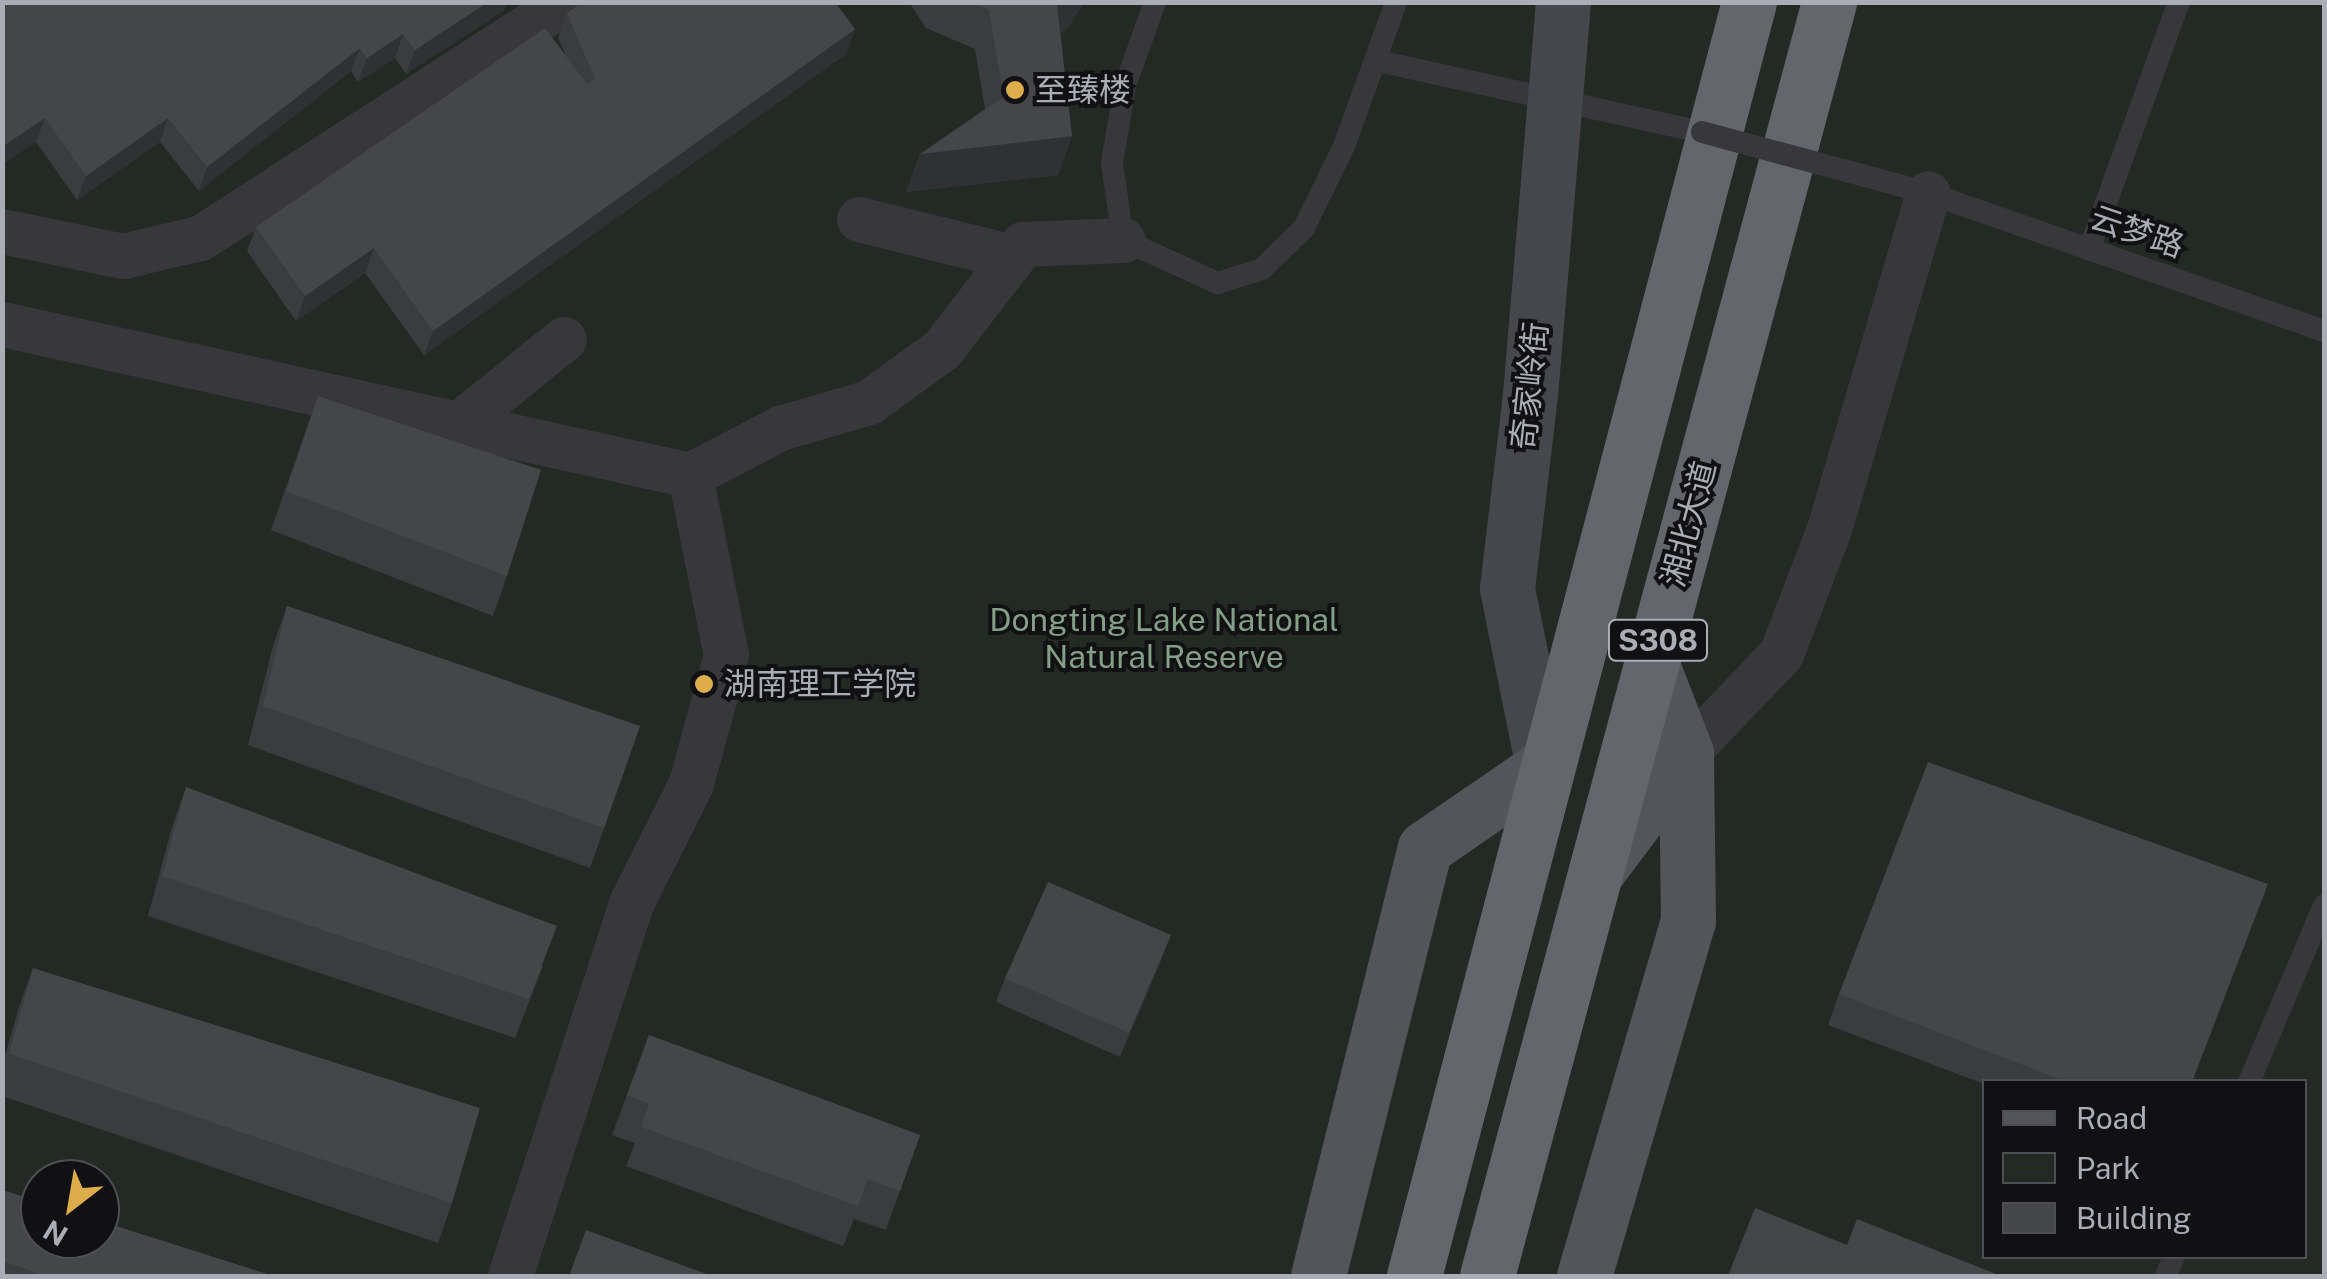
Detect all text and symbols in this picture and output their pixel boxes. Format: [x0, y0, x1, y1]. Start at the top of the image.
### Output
place label: 至臻楼 [1035, 71, 1131, 109]
marker: 至臻楼 [1004, 79, 1026, 101]
street label: 云梦路 [2085, 198, 2189, 266]
street label: 奇家岭街 [1504, 320, 1556, 452]
street label: 湘北大道 [1654, 457, 1724, 591]
park label: Dongting Lake National Natural Reserve [989, 602, 1339, 677]
road number: S308 [1608, 615, 1708, 665]
place label: 湖南理工学院 [724, 665, 916, 703]
marker: 湖南理工学院 [693, 673, 715, 695]
legend [1982, 1079, 2307, 1259]
text: Road [2076, 1100, 2147, 1136]
text: Park [2076, 1150, 2140, 1186]
north arrow [20, 1159, 120, 1259]
text: Building [2076, 1200, 2191, 1236]
text: N [37, 1214, 73, 1253]

